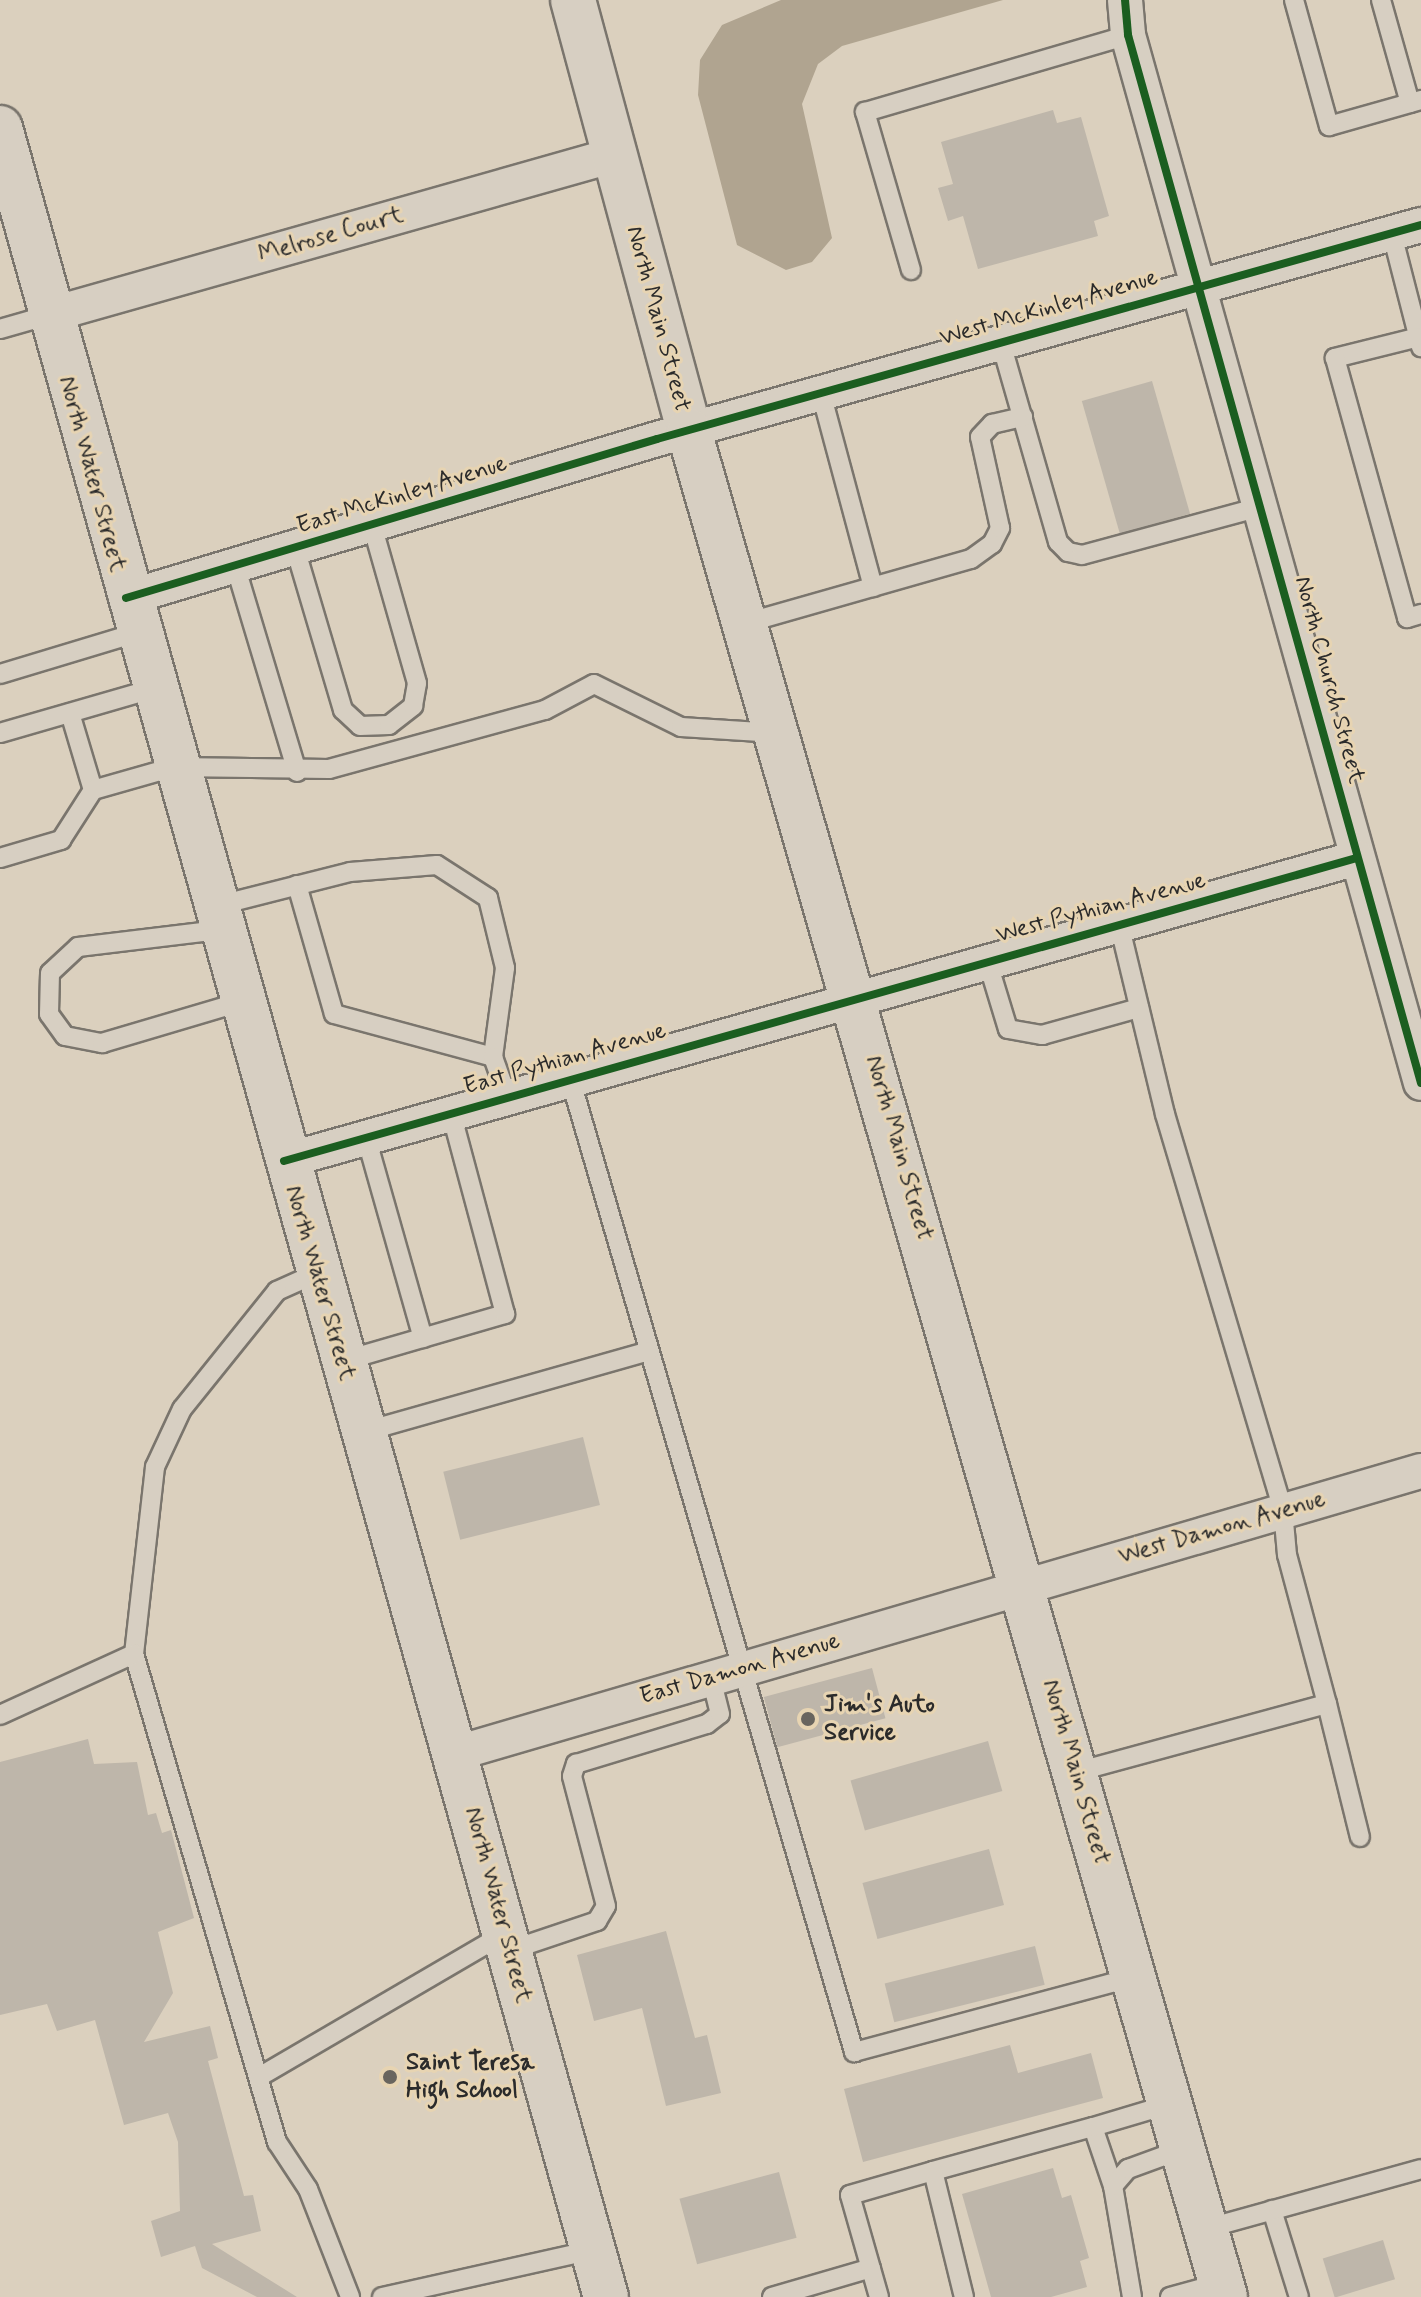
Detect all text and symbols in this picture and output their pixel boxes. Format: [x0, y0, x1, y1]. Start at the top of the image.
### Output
street label: Melrose Court [258, 201, 404, 269]
street label: North Main Street [620, 224, 696, 414]
street label: West McKinley Avenue [935, 263, 1163, 353]
street label: North Water Street [52, 373, 132, 575]
street label: East McKinley Avenue [291, 449, 513, 541]
street label: North Church Street [1287, 573, 1371, 787]
street label: West Pythian Avenue [994, 866, 1208, 950]
street label: East Pythian Avenue [462, 1017, 668, 1101]
street label: North Main Street [859, 1053, 939, 1243]
street label: North Water Street [278, 1182, 362, 1384]
street label: West Damon Avenue [1113, 1484, 1331, 1572]
street label: East Damon Avenue [635, 1626, 845, 1712]
street label: North Main Street [1036, 1677, 1116, 1867]
place label: Jim's Auto Service [824, 1691, 935, 1747]
marker: Jim's Auto Service [799, 1710, 817, 1728]
street label: North Water Street [458, 1804, 538, 2006]
place label: Saint Teresa High School [406, 2049, 534, 2105]
marker: Saint Teresa High School [381, 2068, 399, 2086]

